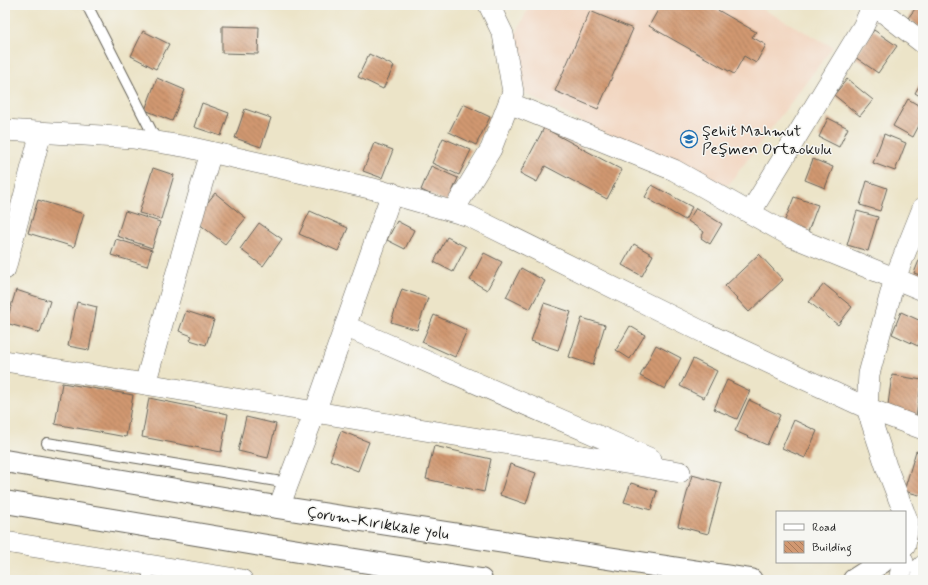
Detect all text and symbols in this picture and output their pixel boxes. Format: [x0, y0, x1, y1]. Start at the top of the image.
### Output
place label: Şehit Mahmut Peşmen Ortaokulu [702, 121, 832, 160]
school or university icon: Şehit Mahmut Peşmen Ortaokulu [679, 129, 699, 149]
street label: Çorum-Kırıkkale yolu [305, 502, 451, 545]
legend [776, 511, 906, 563]
text: Road [812, 520, 836, 536]
text: Building [812, 540, 852, 557]

